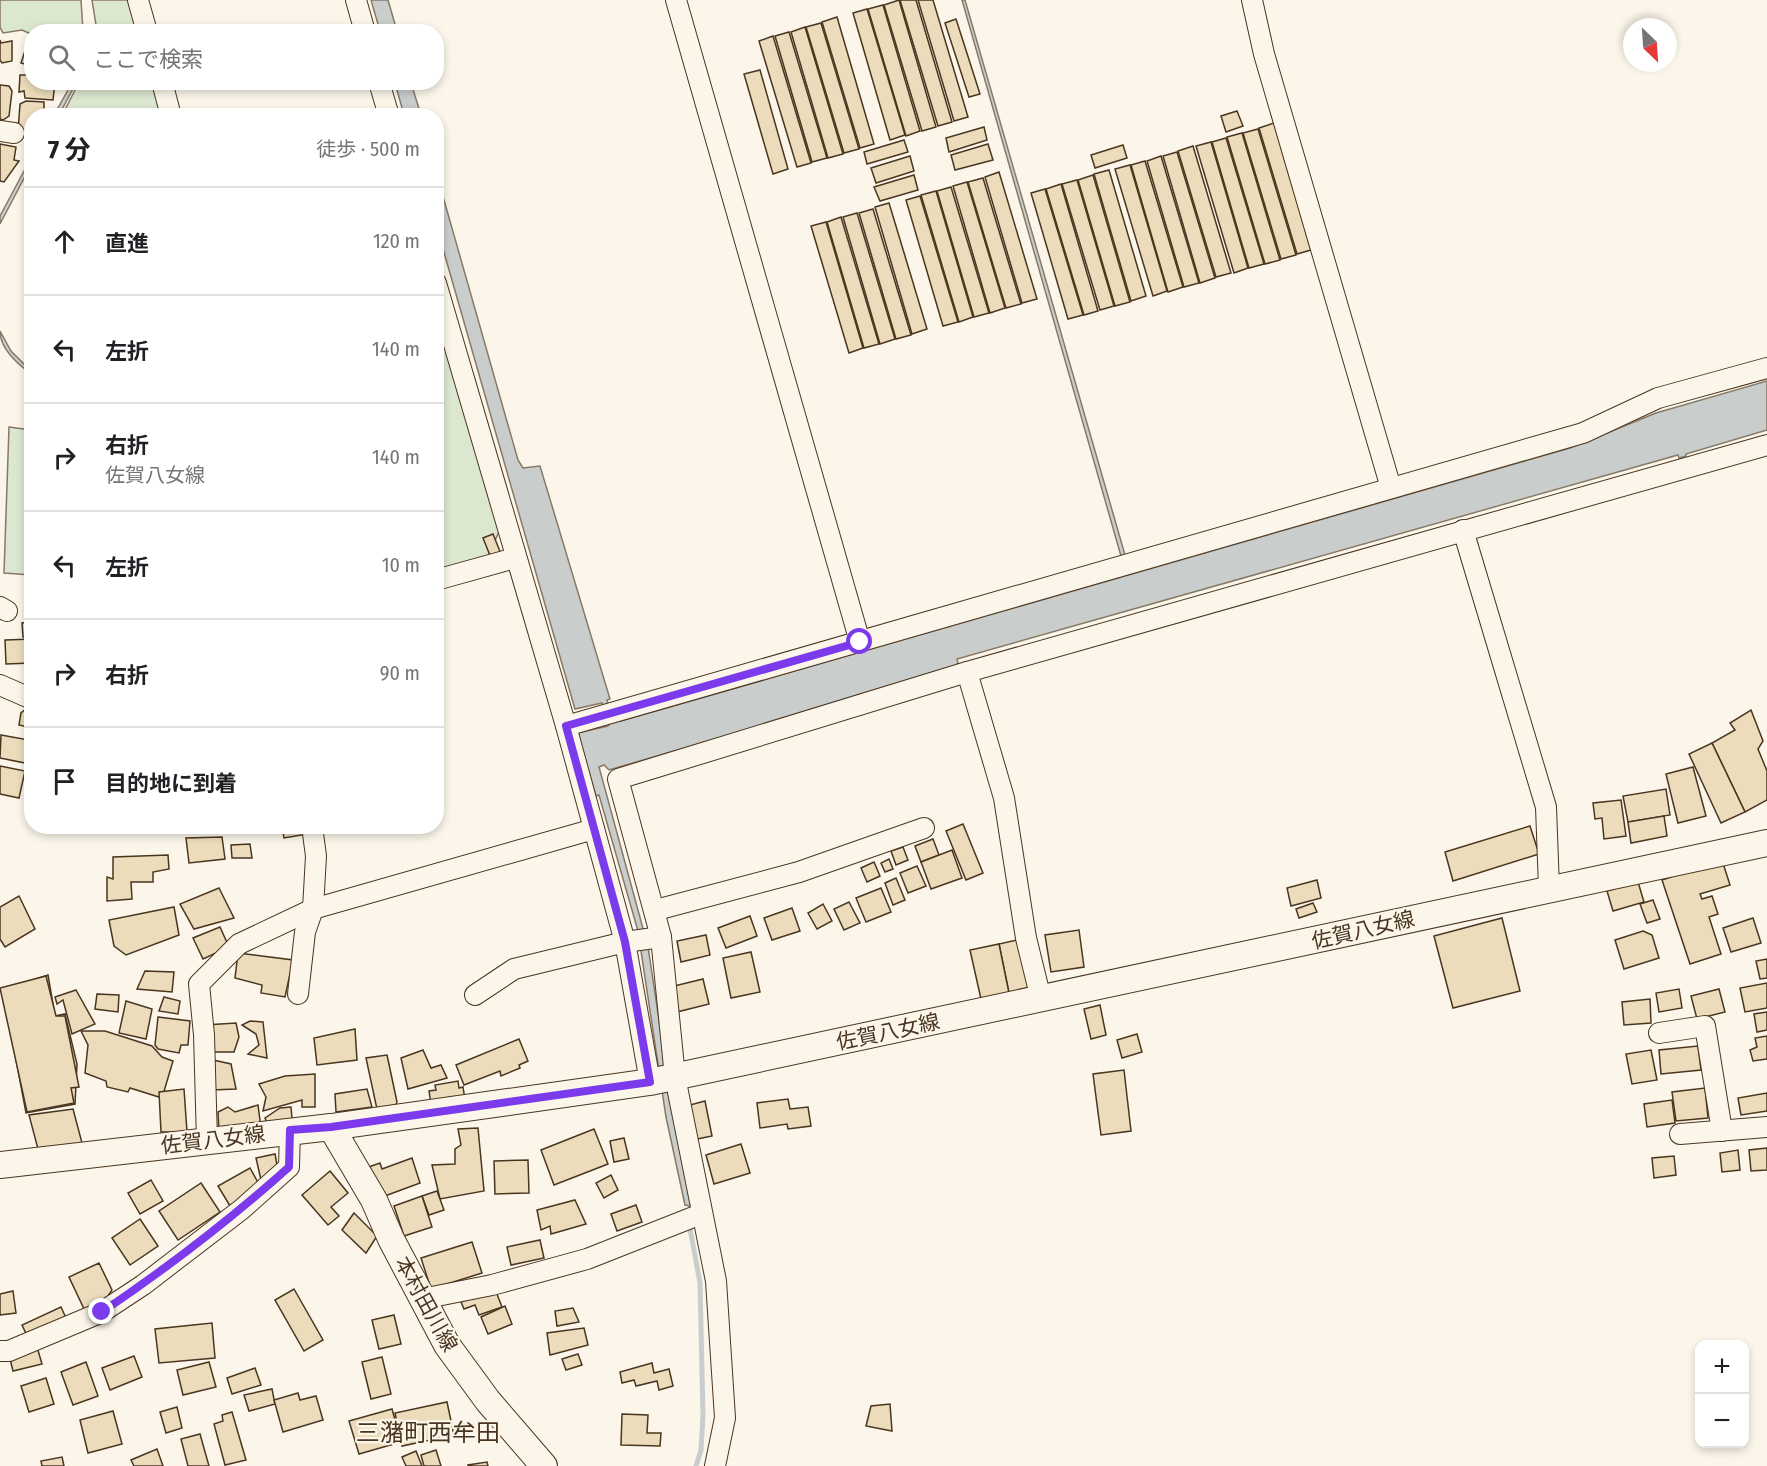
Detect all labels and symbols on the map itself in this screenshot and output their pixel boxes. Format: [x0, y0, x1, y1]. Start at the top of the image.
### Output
north arrow [1623, 18, 1677, 72]
route start [846, 628, 872, 654]
street label: 佐賀八女線 [1309, 906, 1417, 954]
street label: 佐賀八女線 [834, 1008, 942, 1056]
street label: 佐賀八女線 [159, 1121, 267, 1159]
street label: 本村田川線 [389, 1252, 463, 1356]
route end [88, 1298, 114, 1324]
district label: 三潴町西牟田 [356, 1419, 500, 1447]

